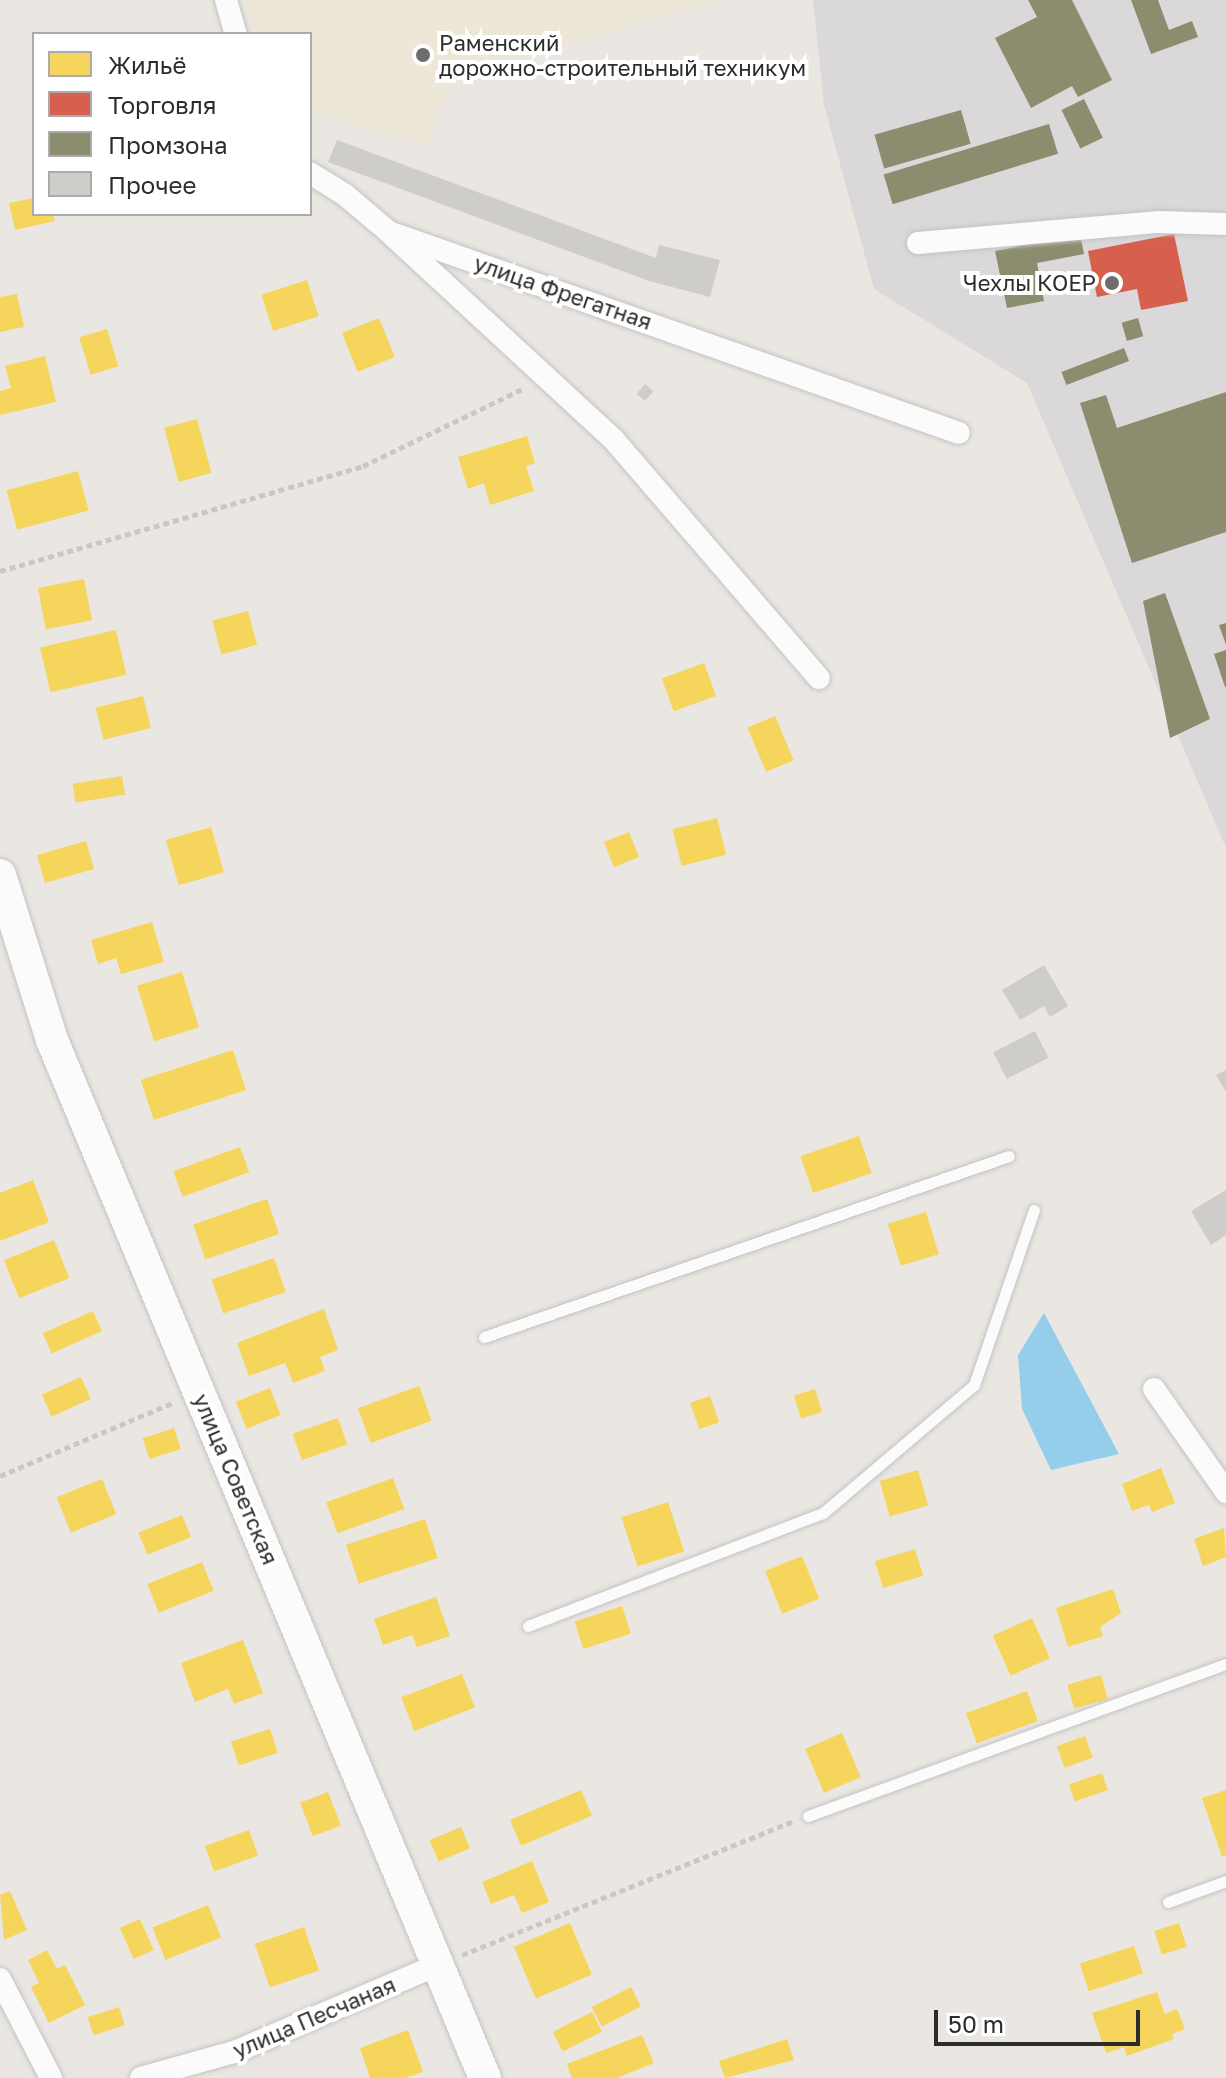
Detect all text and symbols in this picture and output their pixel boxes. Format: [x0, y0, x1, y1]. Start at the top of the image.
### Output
place label: Раменский дорожно-строительный техникум [439, 29, 806, 80]
legend [32, 32, 312, 216]
marker: Раменский дорожно-строительный техникум [414, 46, 432, 64]
text: Жильё [108, 50, 186, 79]
text: Торговля [108, 90, 216, 119]
text: Промзона [108, 130, 228, 159]
text: Прочее [108, 170, 196, 199]
street label: улица Фрегатная [471, 249, 655, 335]
place label: Чехлы КОЕР [963, 270, 1096, 296]
marker: Чехлы КОЕР [1103, 274, 1121, 292]
street label: улица Советская [188, 1390, 284, 1568]
street label: улица Песчаная [229, 1971, 399, 2063]
scale bar [938, 1994, 1144, 2044]
text: 50 m [948, 2009, 1004, 2038]

